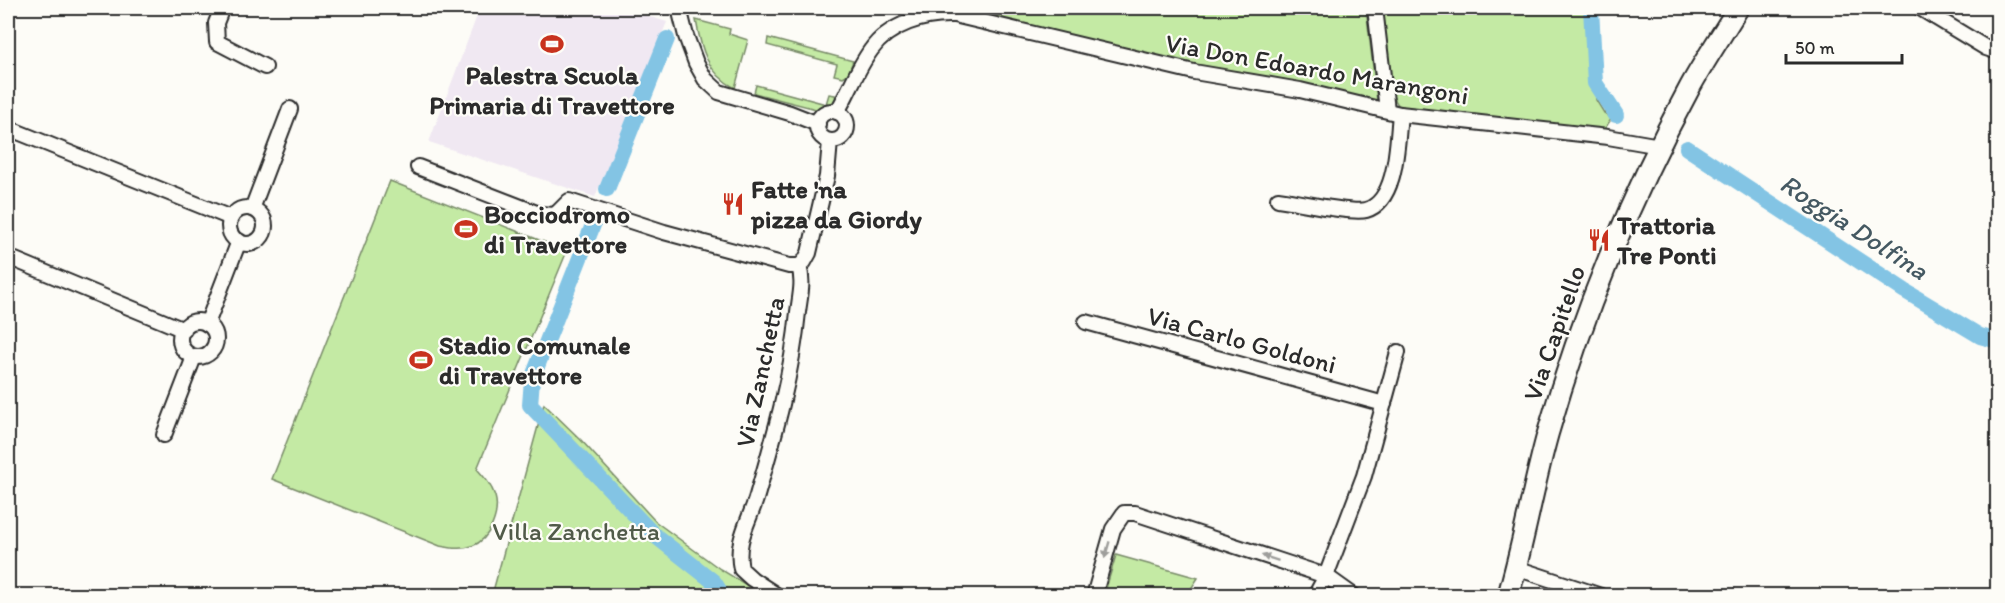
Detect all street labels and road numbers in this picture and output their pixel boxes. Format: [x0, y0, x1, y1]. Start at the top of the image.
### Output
street label: Via Don Edoardo Marangoni [1163, 27, 1471, 111]
street label: Via Capitello [1516, 261, 1592, 405]
street label: Via Zanchetta [728, 294, 792, 450]
street label: Via Carlo Goldoni [1144, 299, 1340, 381]

